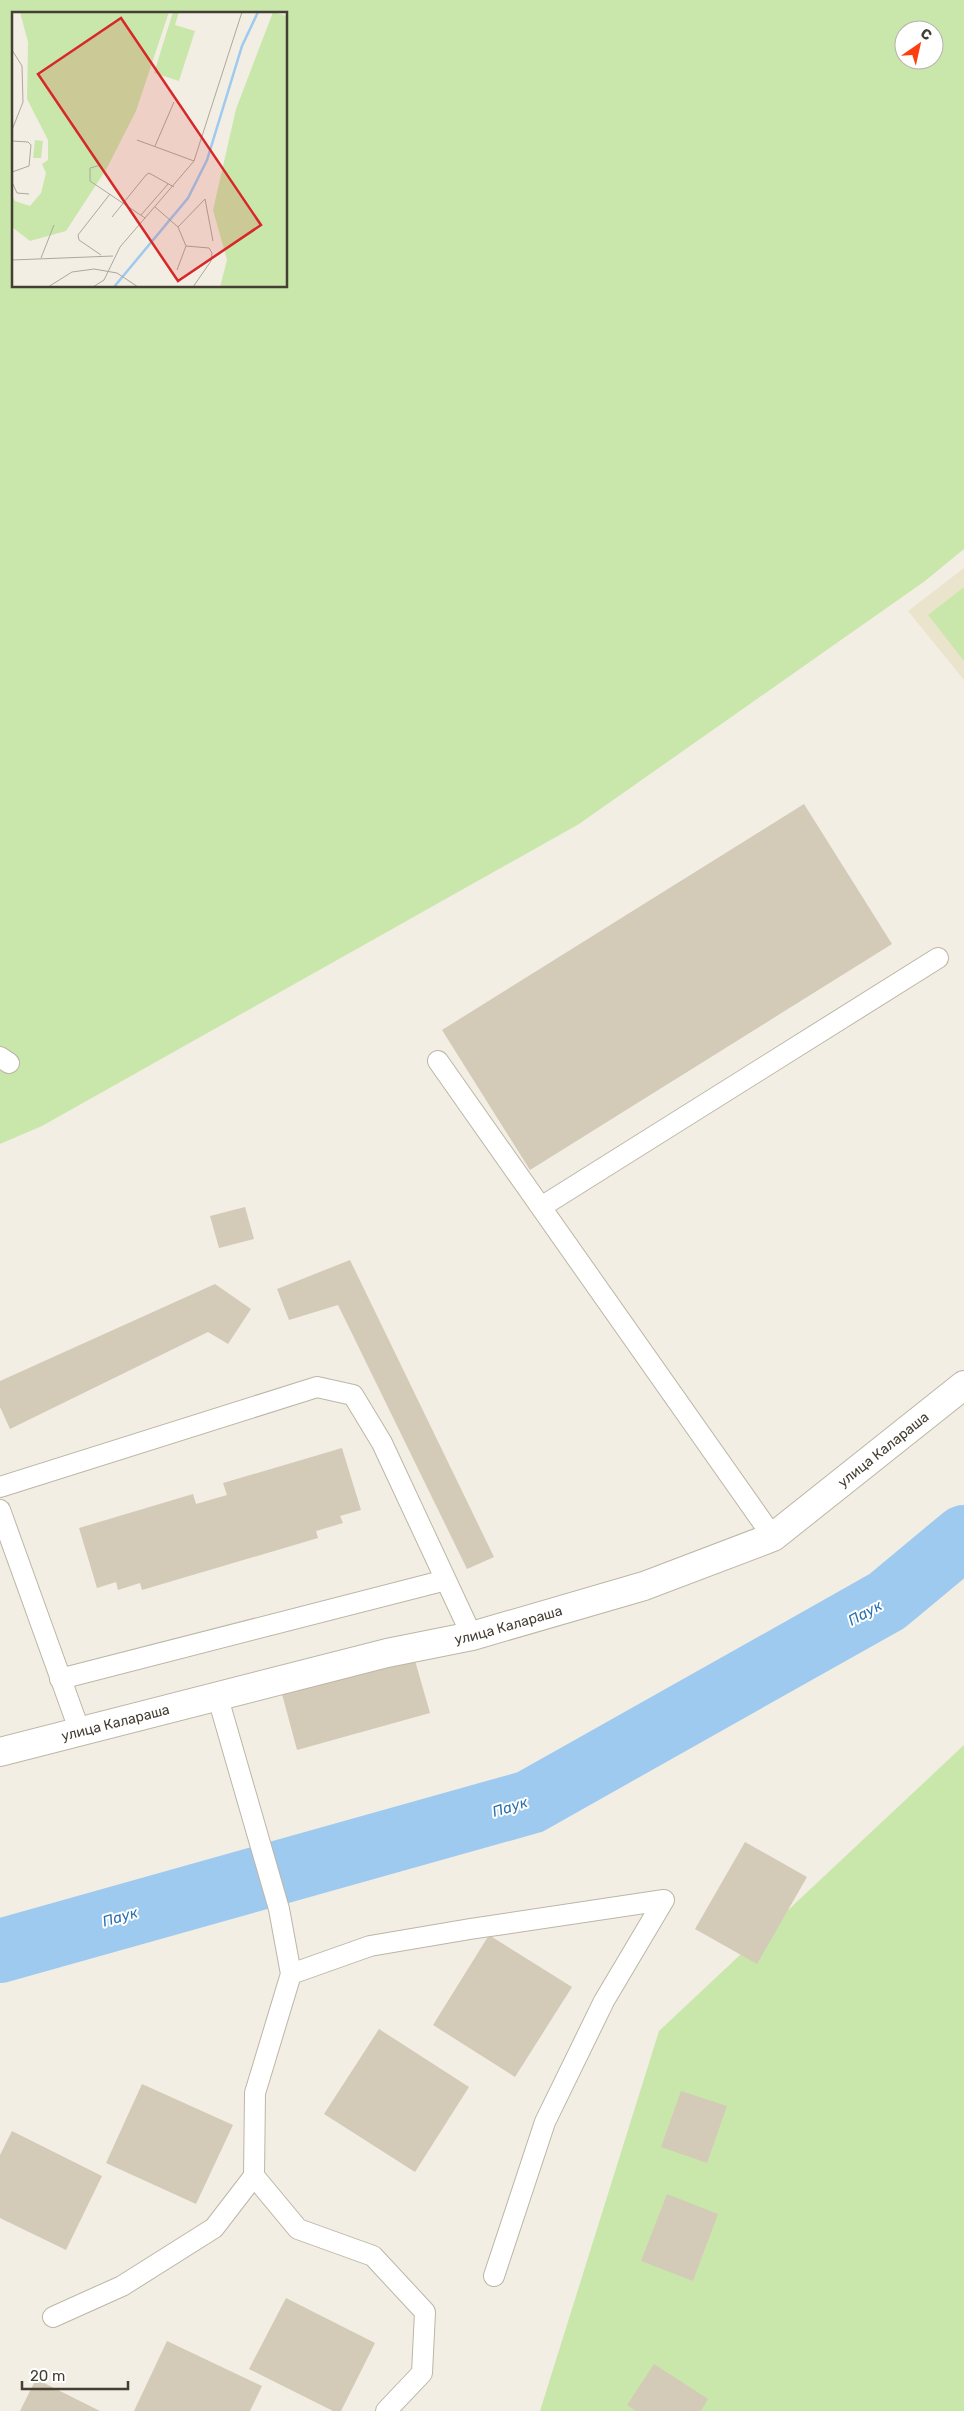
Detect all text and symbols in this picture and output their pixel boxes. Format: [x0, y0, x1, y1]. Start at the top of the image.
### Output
inset map [12, 12, 288, 288]
north arrow [894, 20, 944, 70]
text: С [917, 25, 935, 45]
street label: улица Калараша [835, 1408, 932, 1491]
water label: Паук [845, 1596, 886, 1630]
street label: улица Калараша [453, 1602, 564, 1648]
street label: улица Калараша [59, 1701, 171, 1745]
water label: Паук [490, 1793, 531, 1821]
water label: Паук [100, 1903, 141, 1931]
scale bar [22, 2358, 129, 2390]
text: 20 m [30, 2367, 65, 2385]

